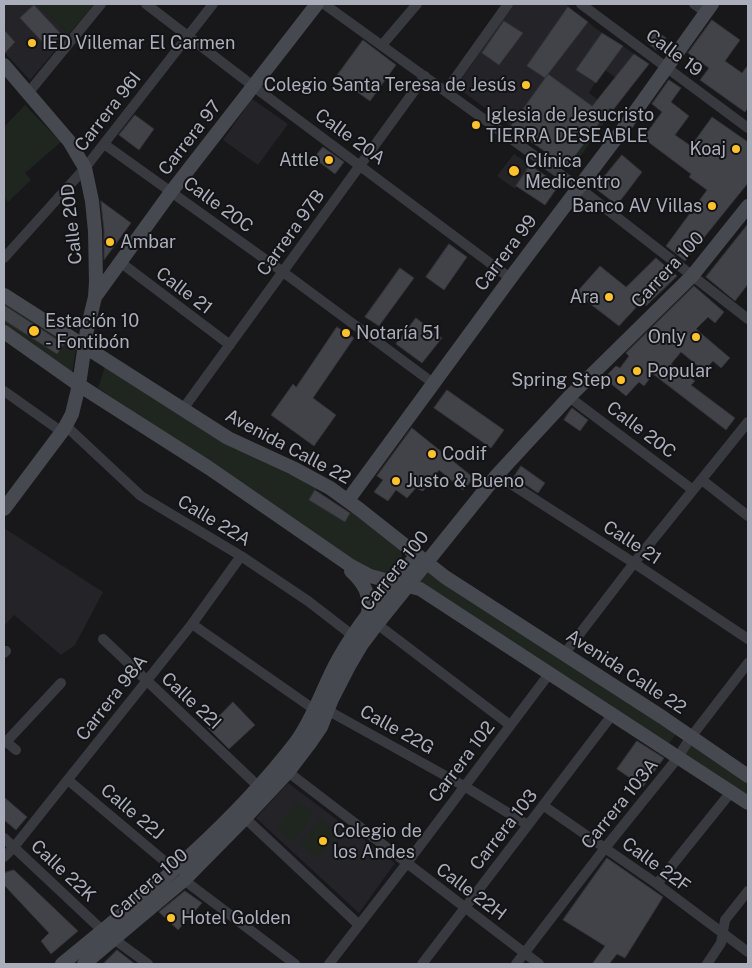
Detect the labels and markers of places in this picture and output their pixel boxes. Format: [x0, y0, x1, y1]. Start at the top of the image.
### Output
place label: IED Villemar El Carmen [42, 32, 235, 54]
marker: IED Villemar El Carmen [26, 37, 38, 49]
place label: Colegio Santa Teresa de Jesús [264, 74, 516, 96]
marker: Colegio Santa Teresa de Jesús [520, 79, 532, 91]
place label: Iglesia de Jesucristo TIERRA DESEABLE [486, 104, 654, 146]
marker: Iglesia de Jesucristo TIERRA DESEABLE [470, 119, 482, 131]
place label: Koaj [689, 138, 726, 160]
marker: Koaj [730, 143, 742, 155]
place label: Attle [279, 149, 319, 171]
place label: Clínica Medicentro [525, 150, 620, 192]
marker: Attle [323, 154, 335, 166]
marker: Clínica Medicentro [507, 164, 521, 178]
place label: Banco AV Villas [572, 195, 702, 217]
marker: Banco AV Villas [706, 200, 718, 212]
place label: Ambar [120, 231, 176, 253]
marker: Ambar [104, 236, 116, 248]
place label: Ara [570, 286, 599, 308]
marker: Ara [603, 291, 615, 303]
place label: Estación 10 - Fontibón [45, 310, 139, 352]
place label: Notaría 51 [356, 322, 441, 344]
marker: Estación 10 - Fontibón [27, 324, 41, 338]
place label: Only [648, 326, 686, 348]
marker: Notaría 51 [340, 327, 352, 339]
marker: Only [690, 331, 702, 343]
place label: Popular [647, 360, 712, 382]
marker: Popular [631, 365, 643, 377]
place label: Spring Step [511, 369, 611, 391]
marker: Spring Step [615, 374, 627, 386]
place label: Codif [442, 443, 487, 465]
marker: Codif [426, 448, 438, 460]
place label: Justo & Bueno [406, 470, 524, 492]
marker: Justo & Bueno [390, 475, 402, 487]
place label: Colegio de los Andes [333, 820, 422, 862]
marker: Colegio de los Andes [317, 835, 329, 847]
place label: Hotel Golden [181, 907, 291, 929]
marker: Hotel Golden [165, 912, 177, 924]

